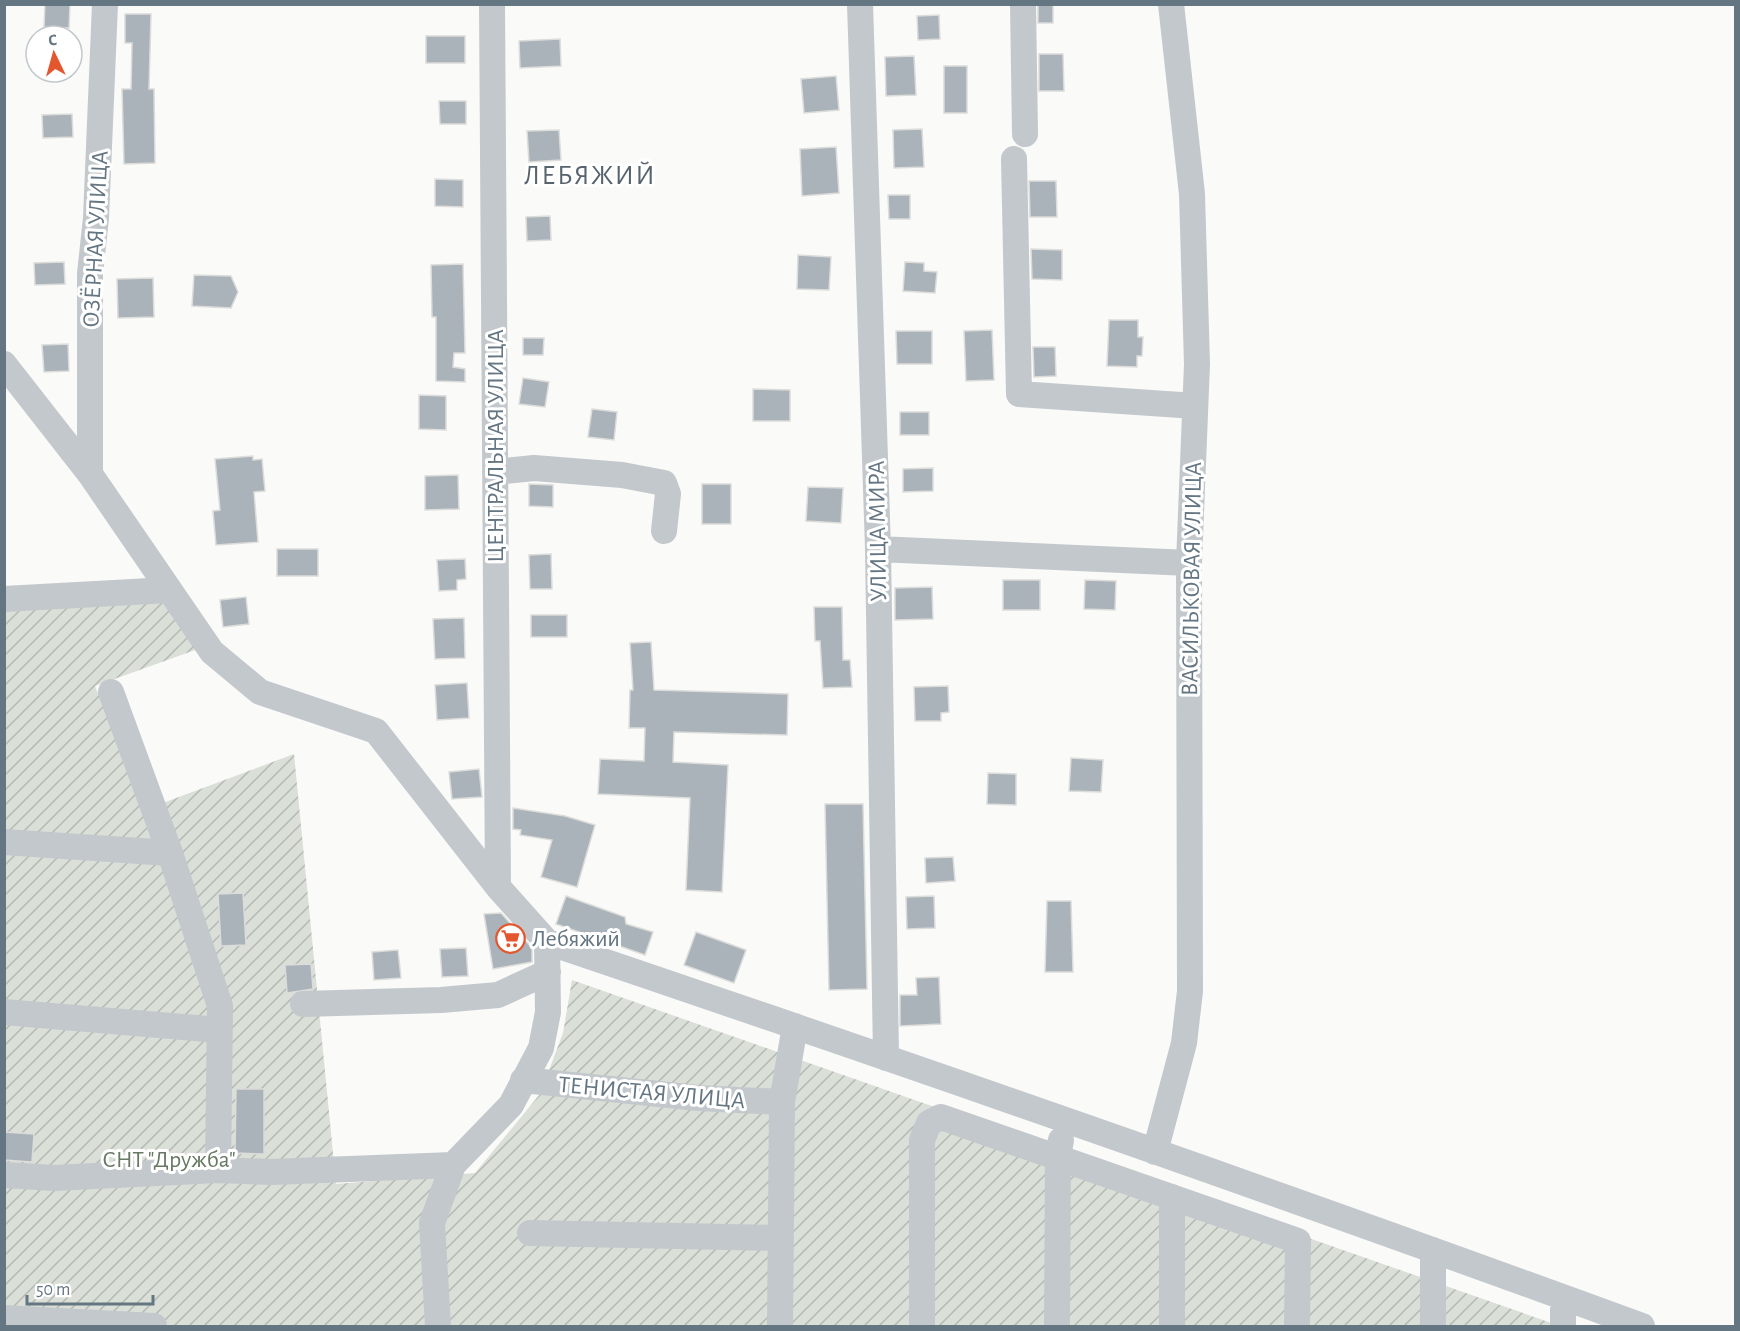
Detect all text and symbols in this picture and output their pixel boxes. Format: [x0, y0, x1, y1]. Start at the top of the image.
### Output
north arrow [24, 24, 84, 84]
text: С [48, 32, 58, 48]
street label: ОЗЁРНАЯ УЛИЦА [78, 150, 113, 328]
district label: ЛЕБЯЖИЙ [524, 161, 656, 189]
street label: ЦЕНТРАЛЬНАЯ УЛИЦА [484, 329, 508, 563]
street label: УЛИЦА МИРА [865, 460, 891, 602]
street label: ВАСИЛЬКОВАЯ УЛИЦА [1178, 462, 1206, 696]
supermarket icon: Лебяжий [495, 922, 527, 954]
place label: Лебяжий [532, 927, 620, 951]
street label: ТЕНИСТАЯ УЛИЦА [558, 1073, 746, 1113]
park label: СНТ "Дружба" [102, 1148, 236, 1172]
scale bar [27, 1268, 153, 1306]
text: 50 m [36, 1281, 70, 1299]

